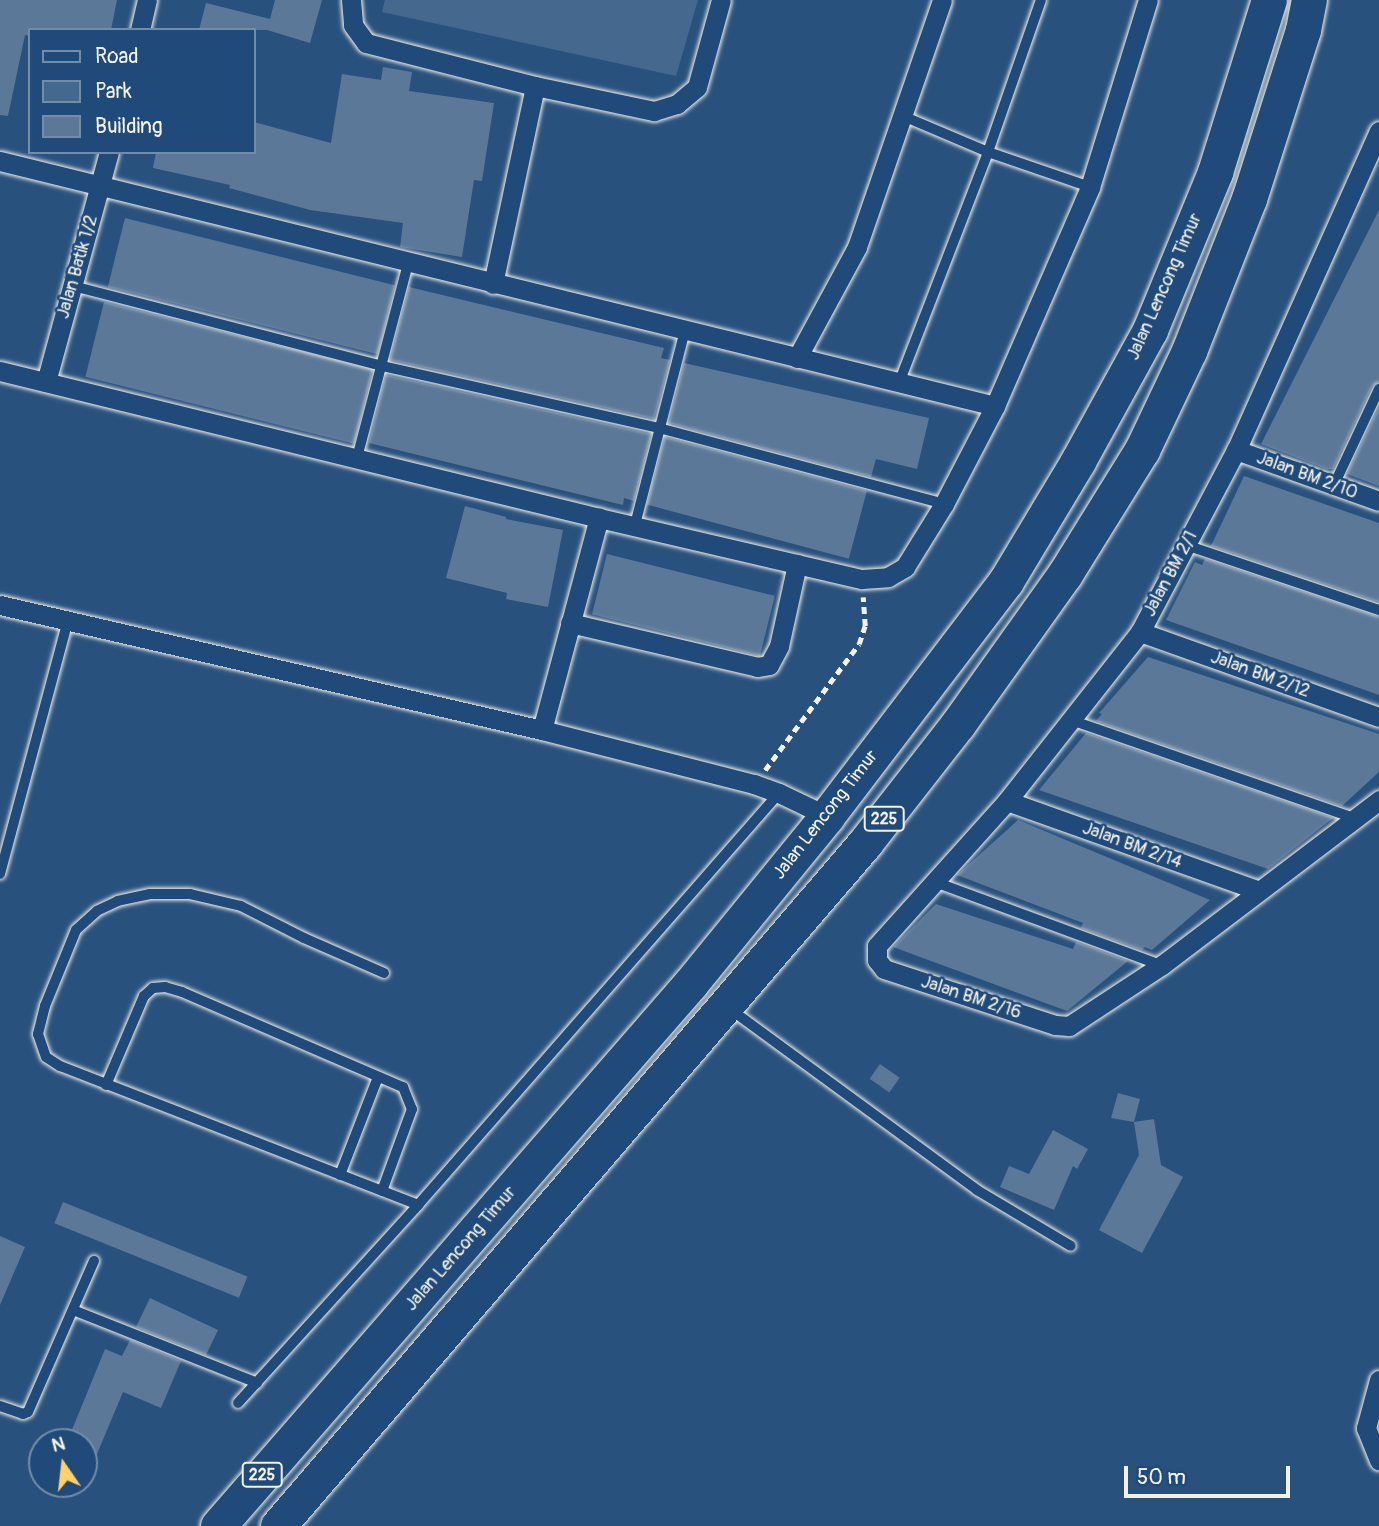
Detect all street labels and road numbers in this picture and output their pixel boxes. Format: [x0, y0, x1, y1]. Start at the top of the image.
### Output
street label: Jalan Lencong Timur [1123, 210, 1207, 364]
street label: Jalan Batik 1/2 [53, 213, 103, 321]
street label: Jalan BM 2/10 [1253, 448, 1361, 504]
street label: Jalan BM 2/1 [1139, 528, 1203, 620]
street label: Jalan BM 2/12 [1207, 647, 1313, 703]
street label: Jalan Lencong Timur [769, 746, 883, 884]
road number: 225 [863, 806, 905, 832]
street label: Jalan BM 2/14 [1079, 818, 1185, 874]
street label: Jalan BM 2/16 [918, 972, 1024, 1024]
street label: Jalan Lencong Timur [401, 1182, 521, 1316]
road number: 225 [241, 1462, 283, 1488]

